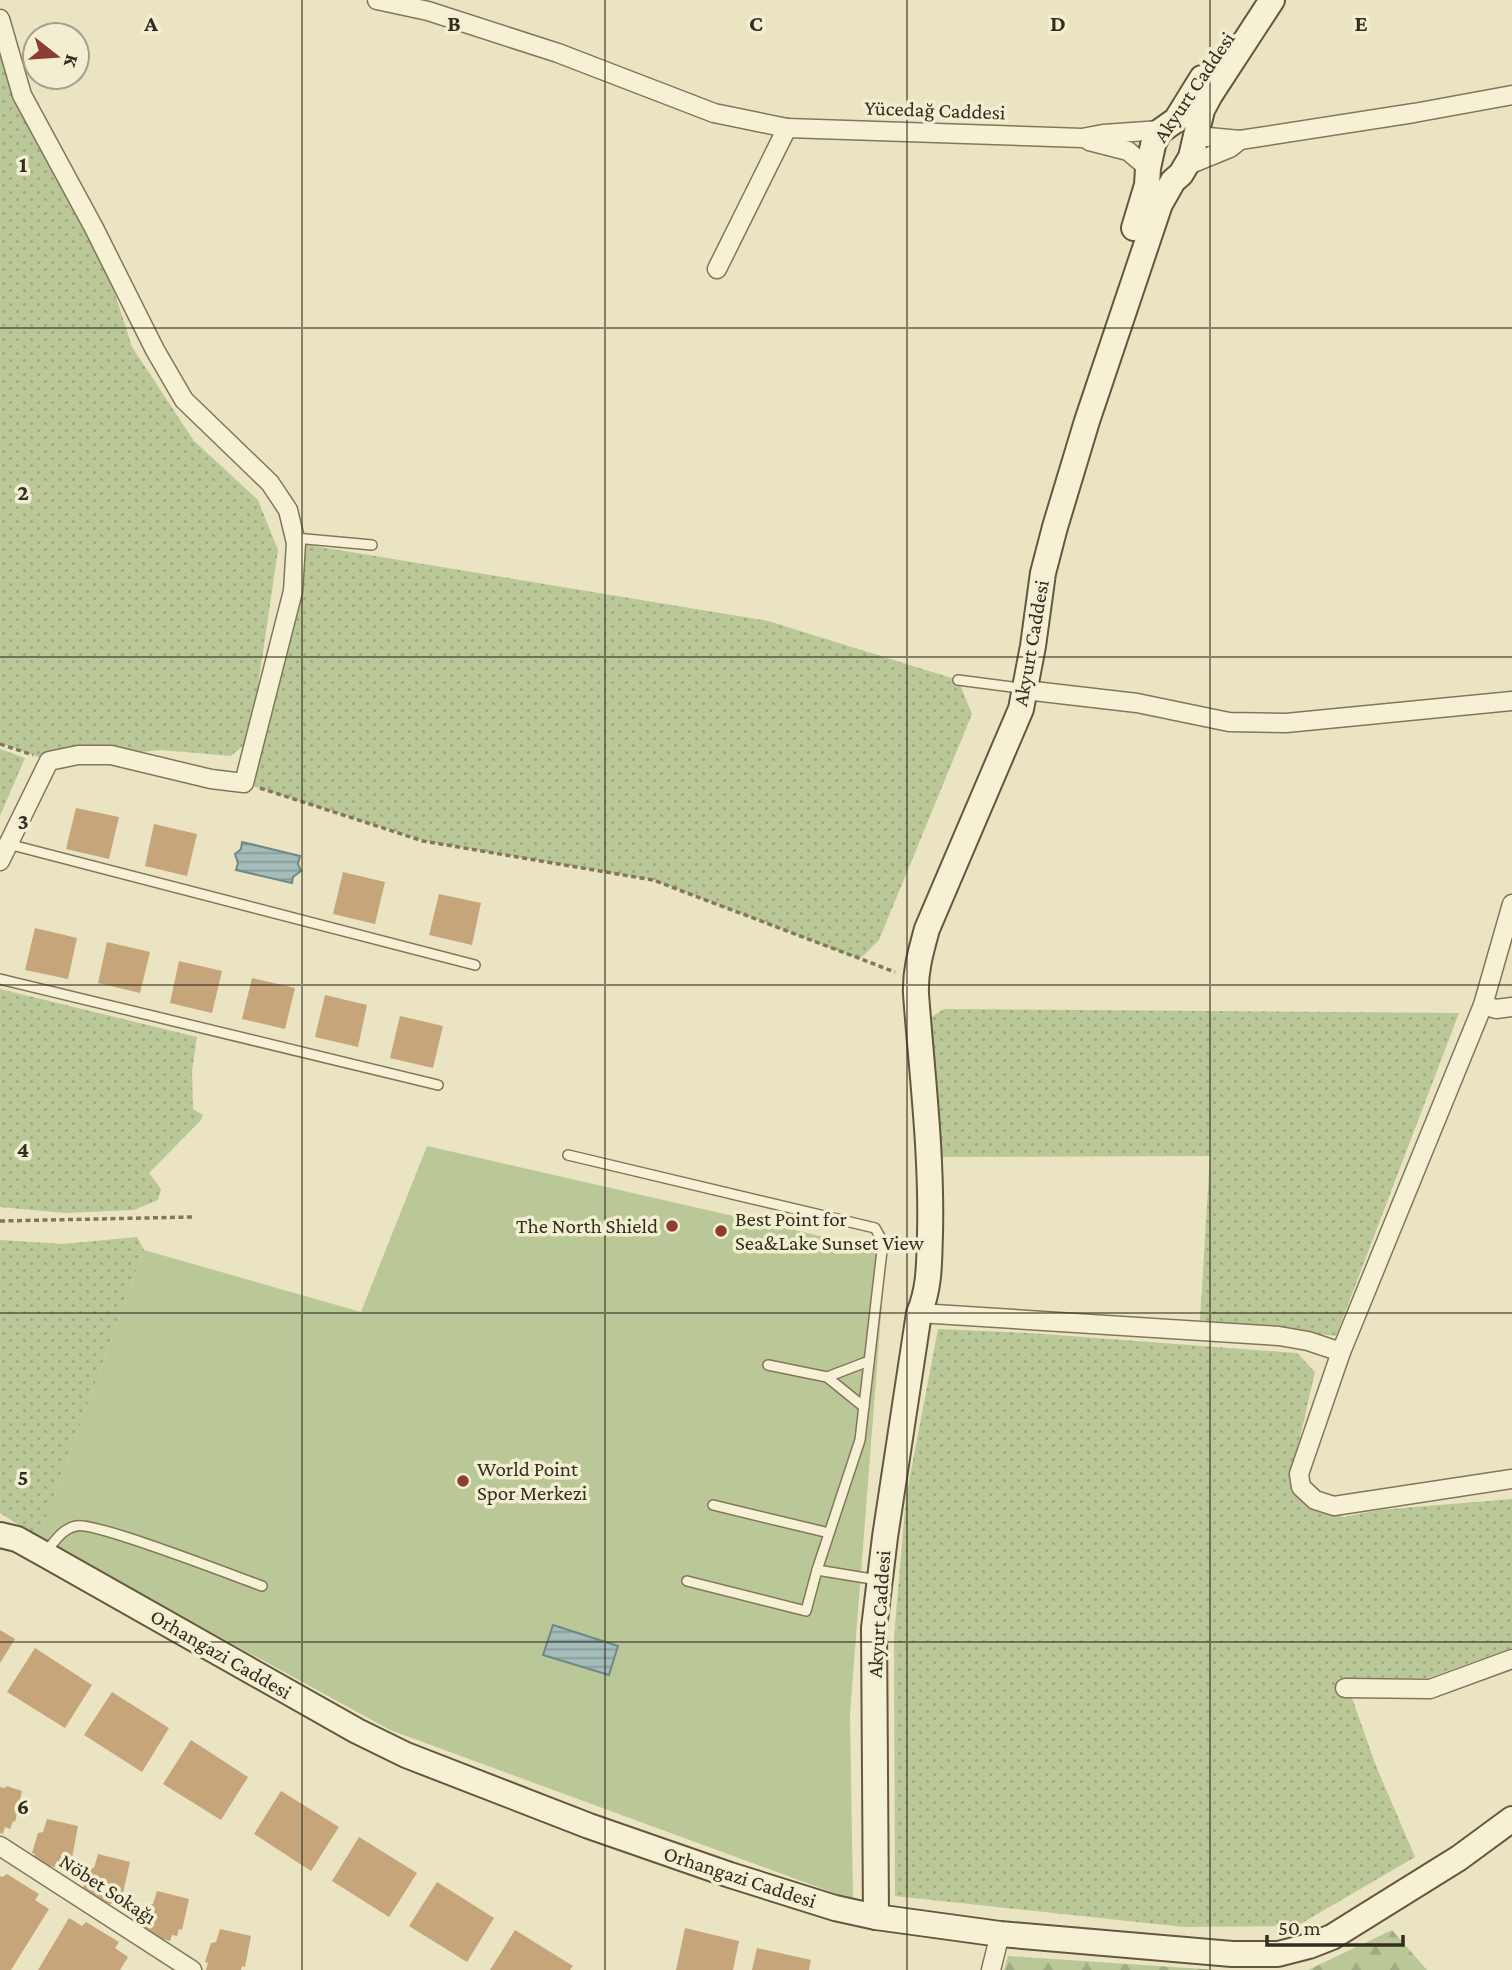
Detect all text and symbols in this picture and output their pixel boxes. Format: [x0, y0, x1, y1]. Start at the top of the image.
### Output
text: A [143, 10, 158, 36]
text: B [447, 10, 461, 36]
text: C [749, 10, 763, 36]
text: D [1050, 10, 1066, 36]
text: E [1354, 10, 1368, 36]
north arrow [21, 21, 91, 91]
street label: Akyurt Caddesi [1148, 27, 1240, 147]
text: K [60, 52, 84, 71]
street label: Yücedağ Caddesi [864, 96, 1006, 124]
text: 1 [19, 151, 28, 177]
text: 2 [17, 479, 29, 505]
street label: Akyurt Caddesi [1008, 577, 1054, 708]
text: 3 [17, 808, 29, 834]
text: 4 [17, 1136, 29, 1162]
place label: Best Point for Sea&Lake Sunset View [735, 1207, 925, 1255]
place label: The North Shield [516, 1214, 658, 1238]
marker: The North Shield [664, 1218, 680, 1234]
marker: Best Point for Sea&Lake Sunset View [713, 1223, 729, 1239]
place label: World Point Spor Merkezi [477, 1457, 588, 1505]
text: 5 [17, 1464, 29, 1490]
marker: World Point Spor Merkezi [455, 1473, 471, 1489]
street label: Akyurt Caddesi [863, 1549, 895, 1679]
street label: Orhangazi Caddesi [146, 1604, 296, 1704]
text: 6 [17, 1793, 29, 1819]
street label: Orhangazi Caddesi [661, 1841, 820, 1913]
street label: Nöbet Sokağı [55, 1849, 161, 1929]
scale bar [1267, 1904, 1404, 1948]
text: 50 m [1278, 1916, 1321, 1940]

